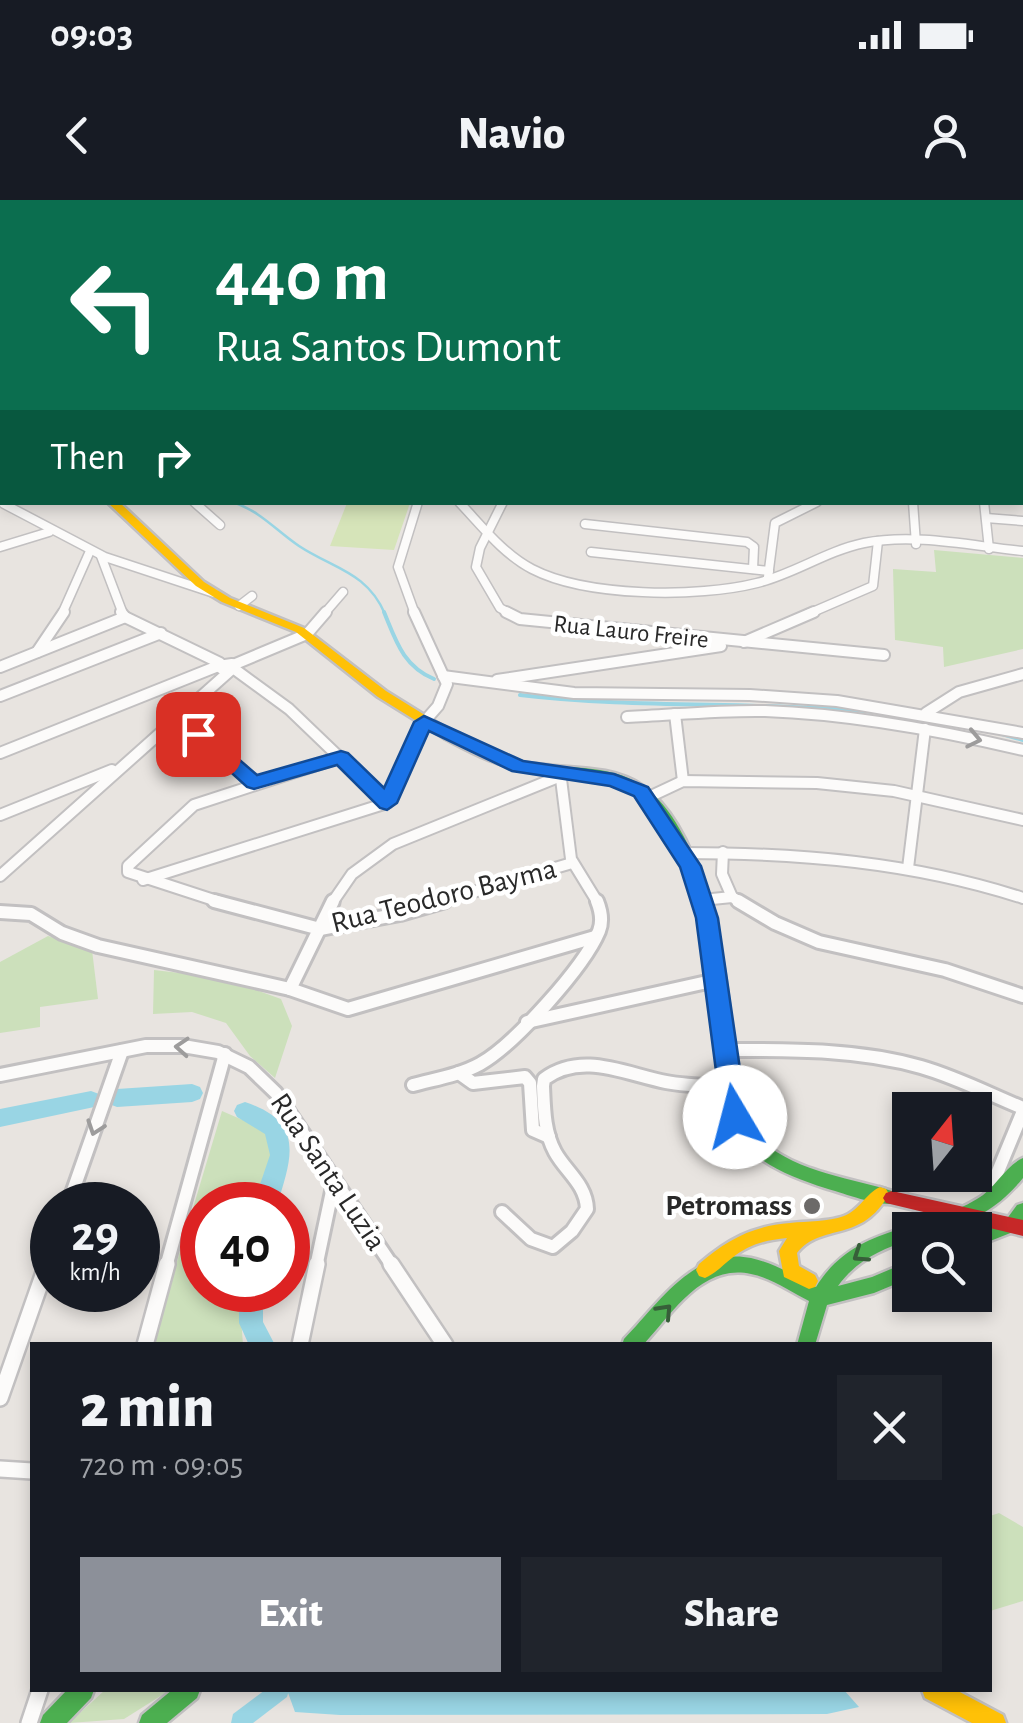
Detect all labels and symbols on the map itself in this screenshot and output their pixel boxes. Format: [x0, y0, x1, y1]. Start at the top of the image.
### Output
street label: Rua Lauro Freire [552, 611, 710, 653]
pin [156, 692, 241, 777]
one-way arrow [965, 727, 982, 748]
street label: Rua Teodoro Bayma [328, 854, 560, 938]
one-way arrow [174, 1037, 190, 1058]
position arrow [683, 1065, 787, 1169]
street label: Rua Santa Luzia [265, 1088, 391, 1256]
north arrow [892, 1092, 992, 1192]
one-way arrow [86, 1119, 107, 1136]
speed limit sign: 40 [180, 1182, 310, 1312]
place label: Petromass [665, 1191, 792, 1221]
marker: Petromass [801, 1195, 823, 1217]
one-way arrow [852, 1243, 871, 1261]
one-way arrow [653, 1304, 671, 1323]

